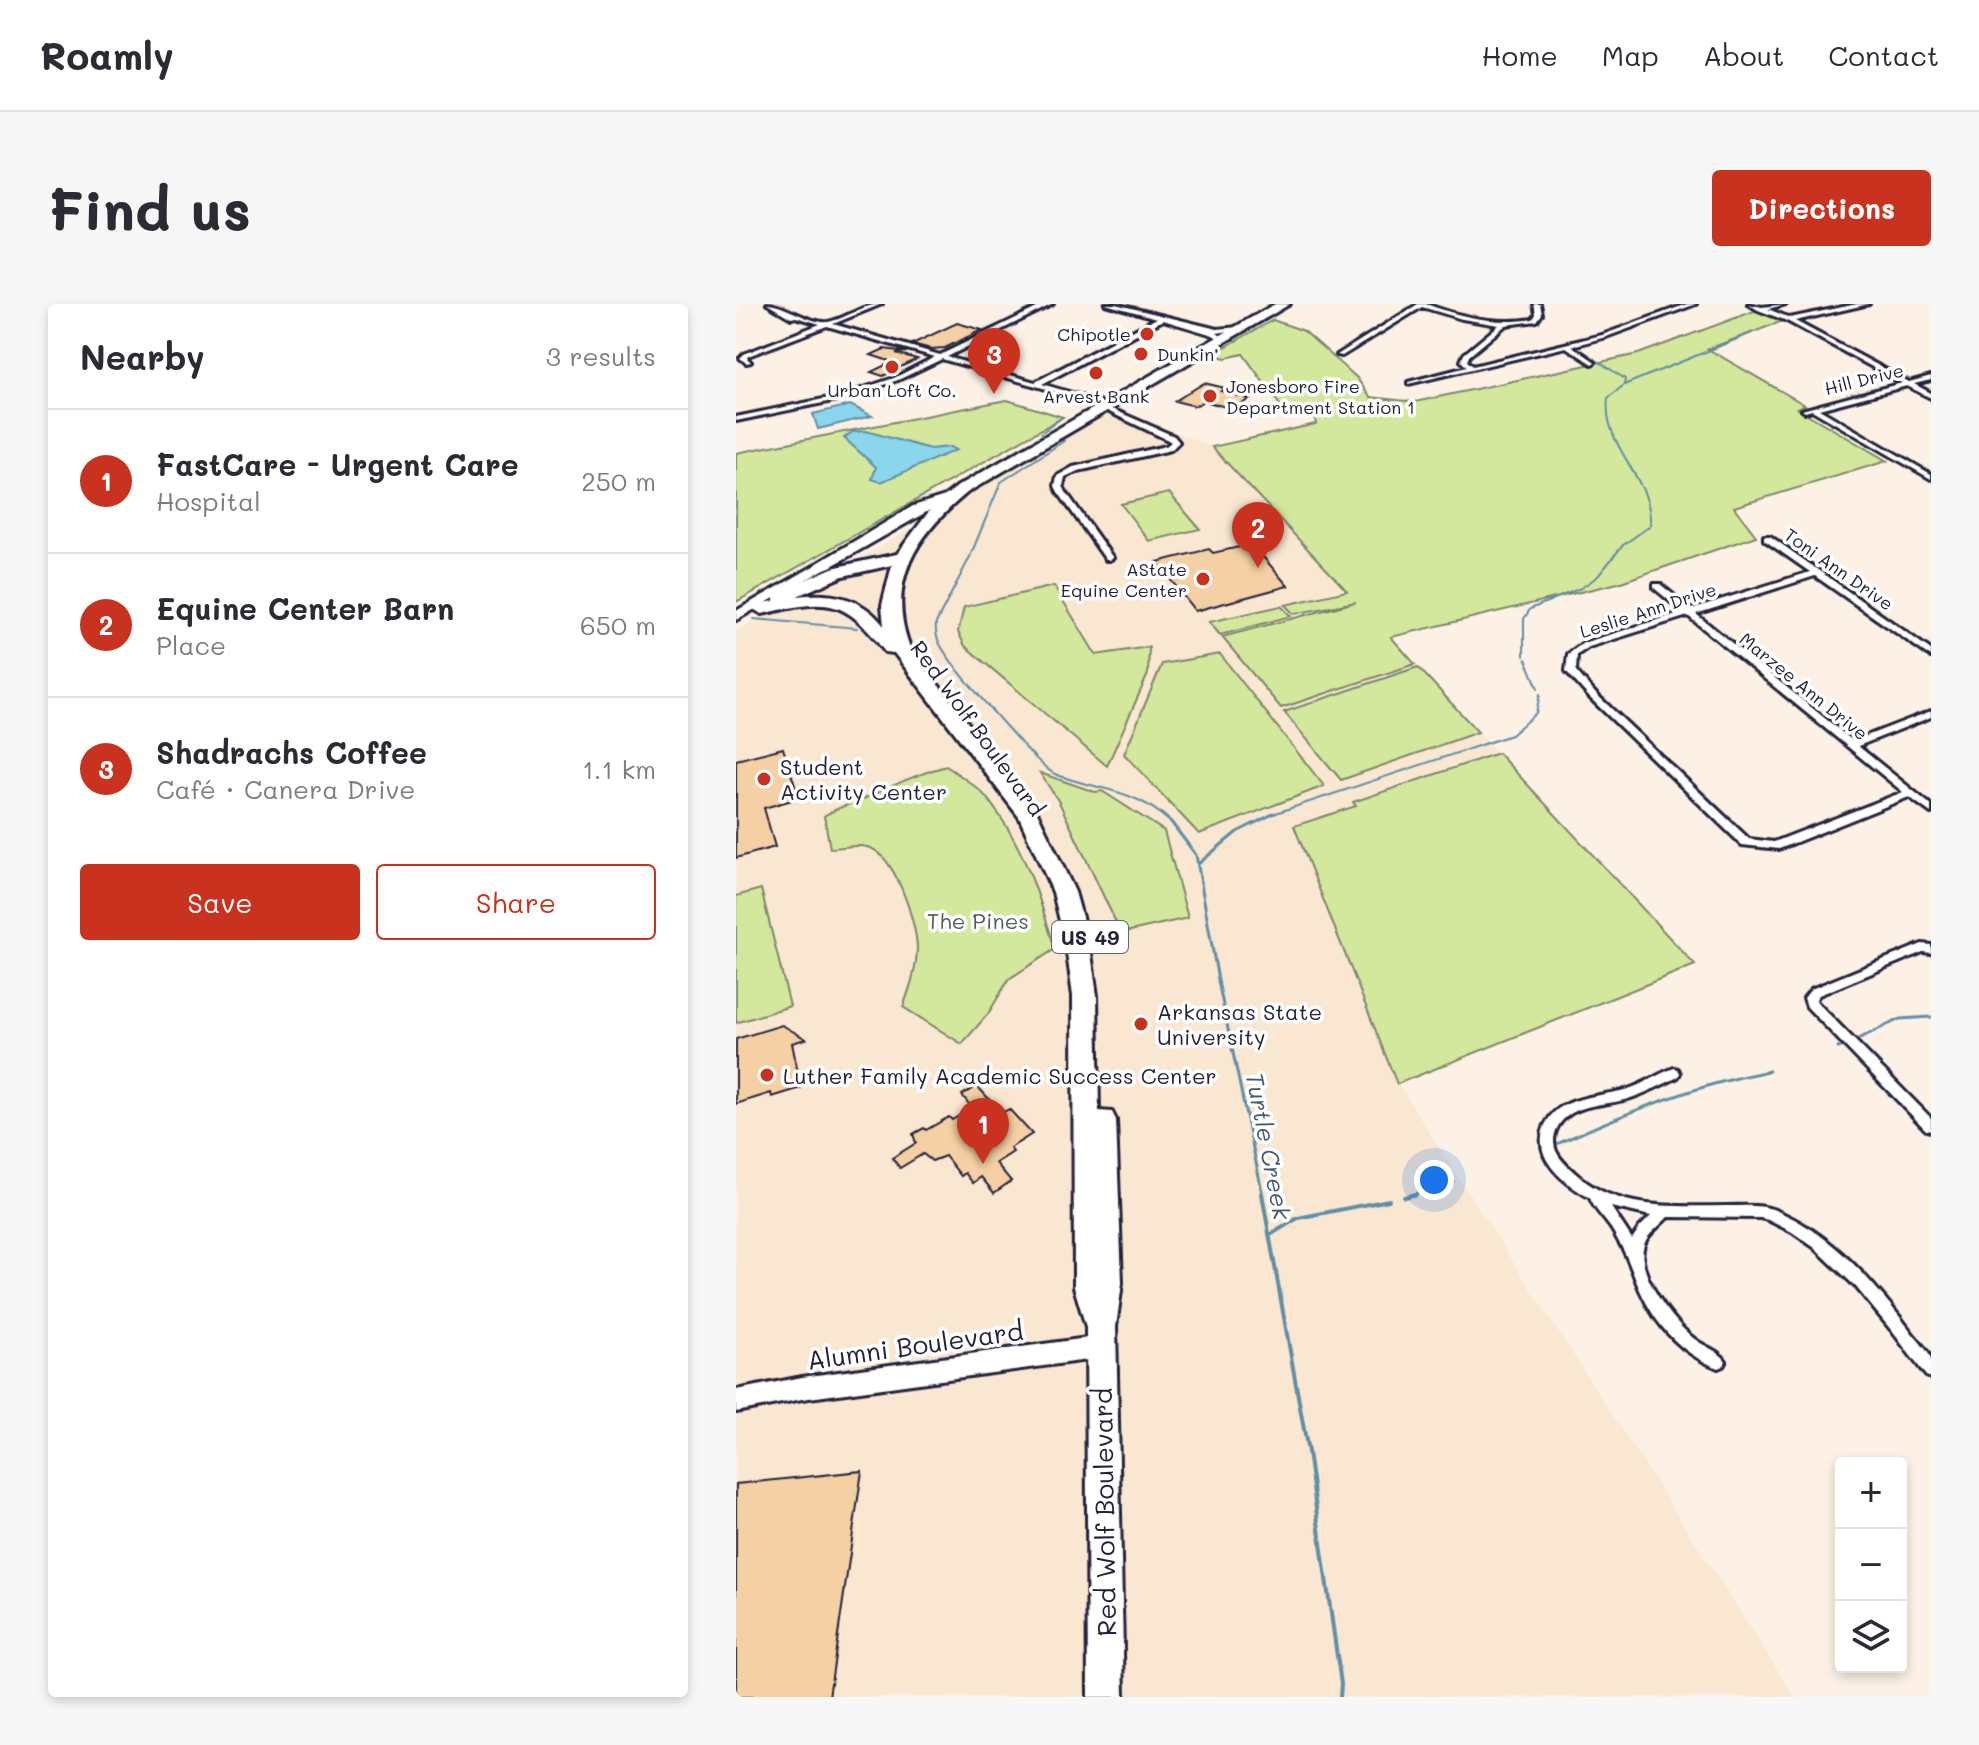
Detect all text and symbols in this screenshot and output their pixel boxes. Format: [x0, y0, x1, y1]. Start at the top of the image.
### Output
text: Roamly [40, 30, 174, 80]
text: Home [1482, 37, 1558, 73]
text: Map [1602, 37, 1659, 73]
text: About [1703, 37, 1784, 73]
text: Contact [1828, 37, 1939, 73]
button: Directions [1712, 170, 1931, 246]
text: Find us [48, 172, 251, 245]
place label: Chipotle [1057, 322, 1131, 346]
marker: Chipotle [1138, 325, 1156, 343]
pin: 3 [968, 328, 1020, 394]
text: Nearby [80, 334, 205, 379]
text: 3 results [546, 339, 656, 373]
place label: Dunkin' [1157, 342, 1218, 366]
marker: Dunkin' [1132, 345, 1150, 363]
marker: Urban Loft Co. [883, 358, 901, 376]
street label: Hill Drive [1822, 358, 1906, 400]
marker: Arvest Bank [1087, 364, 1105, 382]
place label: Jonesboro Fire Department Station 1 [1226, 374, 1415, 419]
place label: Urban Loft Co. [827, 378, 957, 402]
place label: Arvest Bank [1043, 384, 1149, 408]
marker: Jonesboro Fire Department Station 1 [1201, 387, 1219, 405]
text: FastCare - Urgent Care [156, 444, 519, 484]
text: 1 [100, 464, 112, 498]
text: 250 m [581, 464, 656, 498]
text: Hospital [156, 484, 261, 518]
pin: 2 [1232, 502, 1284, 568]
street label: Toni Ann Drive [1780, 523, 1898, 615]
place label: AState Equine Center [1061, 557, 1187, 602]
marker: AState Equine Center [1194, 570, 1212, 588]
street label: Leslie Ann Drive [1577, 577, 1719, 643]
text: Equine Center Barn [156, 588, 454, 628]
text: 2 [99, 608, 113, 642]
text: 650 m [580, 608, 656, 642]
street label: Marzee Ann Drive [1735, 627, 1873, 745]
text: Place [156, 628, 226, 662]
street label: Red Wolf Boulevard [904, 634, 1052, 822]
text: Shadrachs Coffee [156, 732, 427, 772]
text: 3 [98, 752, 114, 786]
text: 1.1 km [582, 752, 656, 786]
place label: Student Activity Center [780, 752, 947, 806]
marker: Student Activity Center [755, 770, 773, 788]
text: Café · Canera Drive [156, 772, 415, 806]
button: Save [80, 864, 360, 940]
button: Share [376, 864, 656, 940]
park label: The Pines [927, 906, 1029, 935]
road number: US 49 [1052, 921, 1128, 953]
place label: Arkansas State University [1157, 997, 1322, 1051]
marker: Arkansas State University [1132, 1015, 1150, 1033]
place label: Luther Family Academic Success Center [783, 1061, 1217, 1090]
marker: Luther Family Academic Success Center [758, 1066, 776, 1084]
water label: Turtle Creek [1240, 1070, 1299, 1223]
pin: 1 [957, 1098, 1009, 1164]
your location [1414, 1160, 1454, 1200]
street label: Alumni Boulevard [805, 1313, 1025, 1377]
street label: Red Wolf Boulevard [1085, 1387, 1123, 1637]
map controls [1835, 1457, 1907, 1673]
button: + [1835, 1457, 1907, 1529]
button: − [1835, 1529, 1907, 1601]
button: layers [1835, 1601, 1907, 1673]

